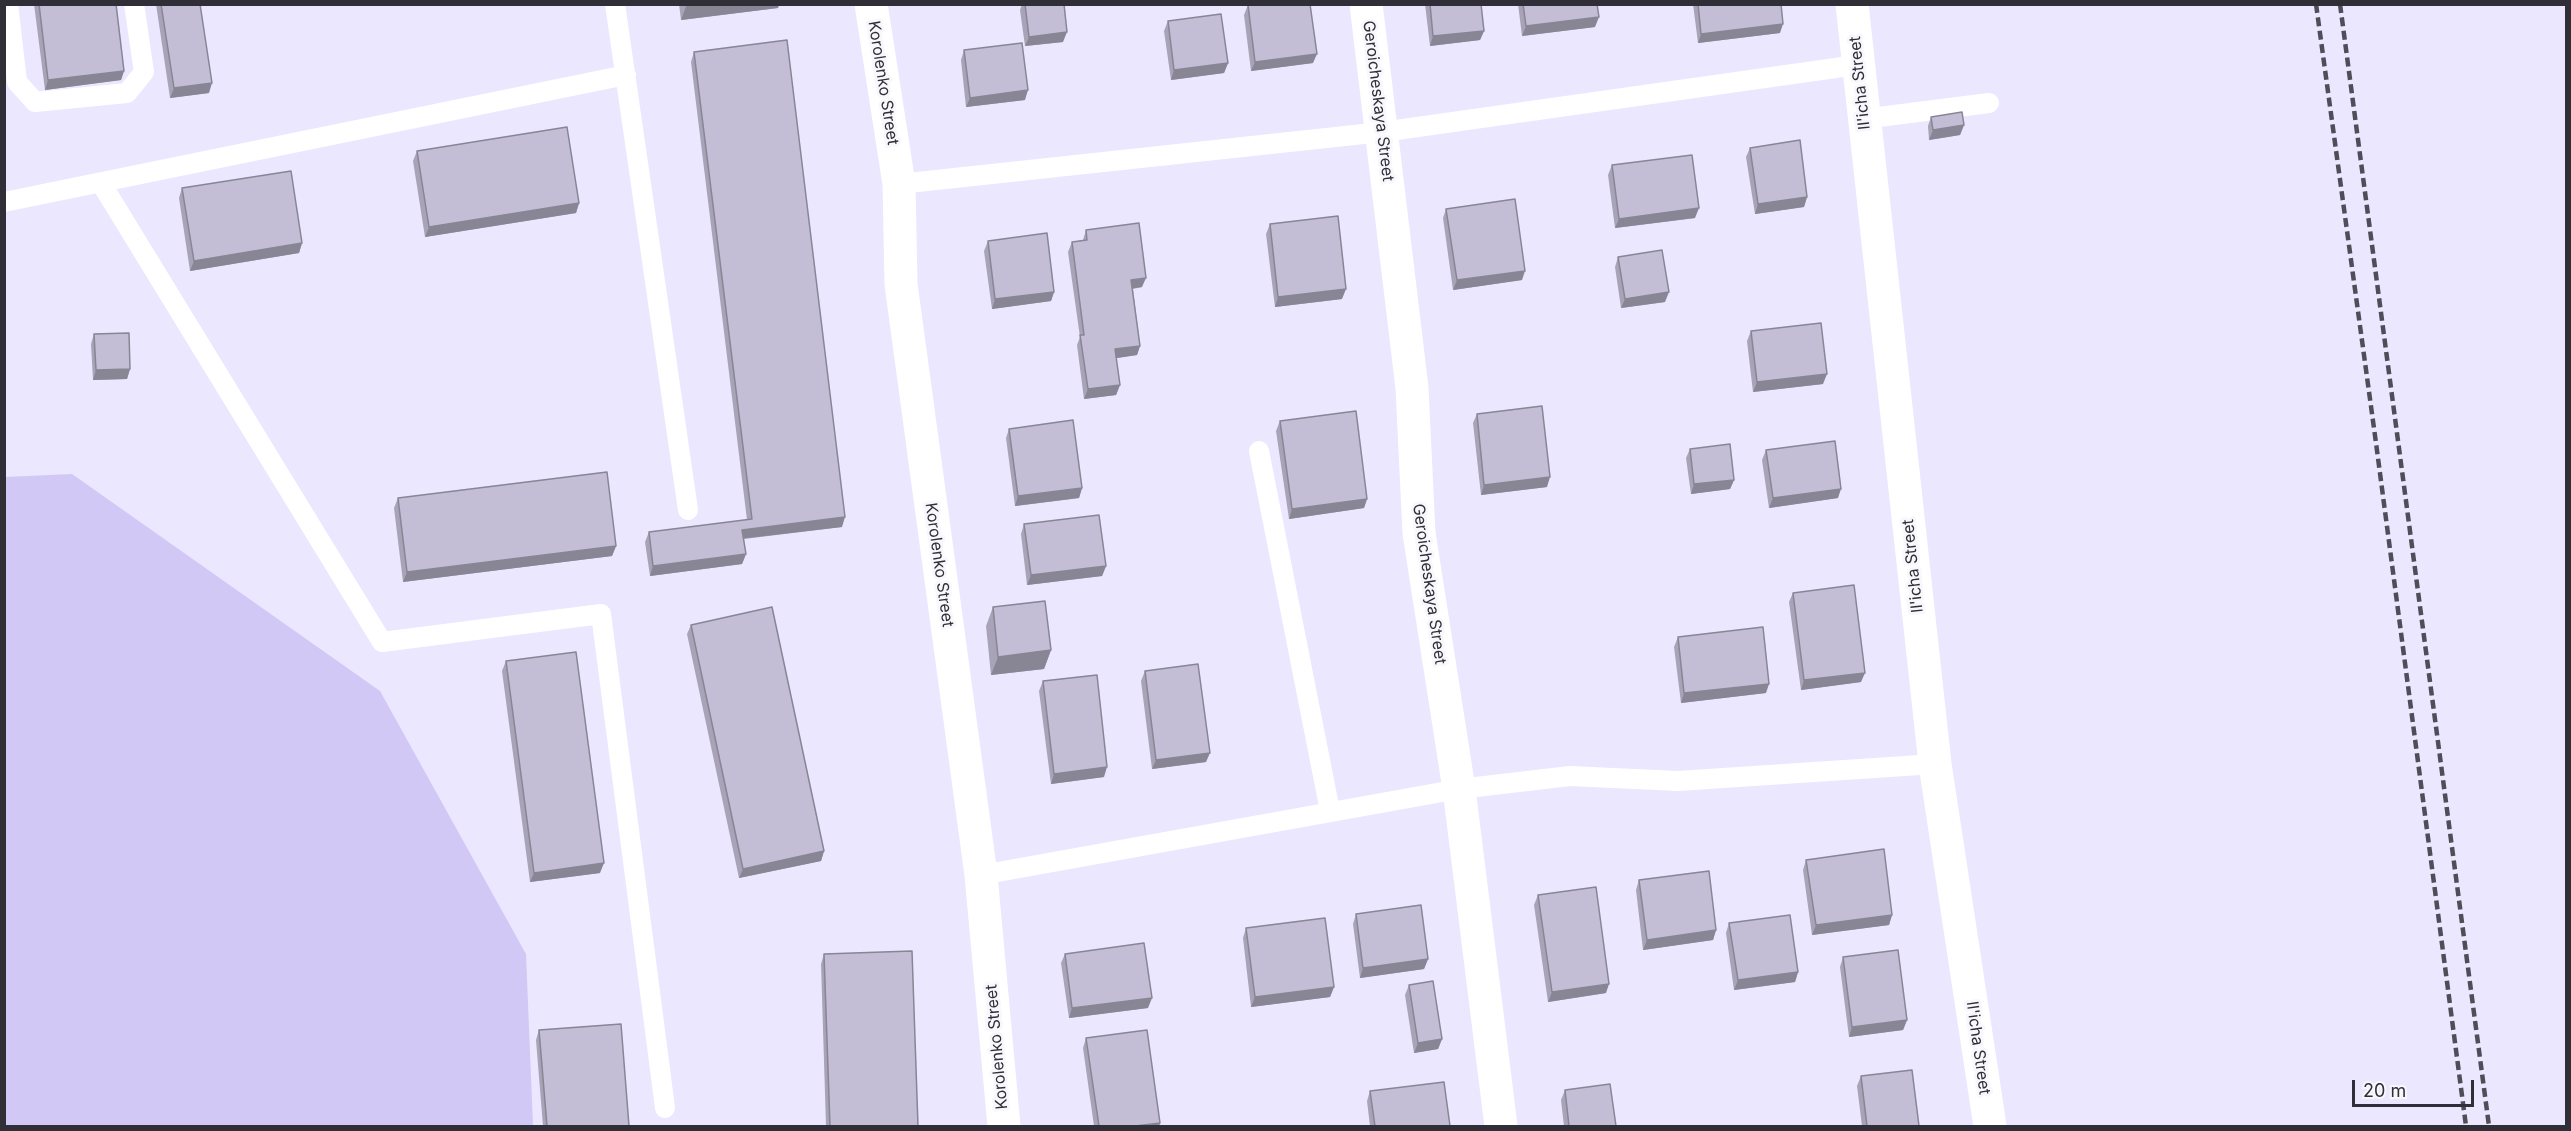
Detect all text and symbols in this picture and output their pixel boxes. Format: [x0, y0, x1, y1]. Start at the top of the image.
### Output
street label: Geroicheskaya Street [1359, 19, 1397, 183]
street label: Korolenko Street [864, 20, 902, 146]
street label: Il'icha Street [1846, 35, 1874, 131]
street label: Korolenko Street [921, 502, 957, 628]
street label: Geroicheskaya Street [1408, 502, 1450, 666]
street label: Il'icha Street [1899, 518, 1927, 614]
street label: Korolenko Street [982, 984, 1012, 1110]
street label: Il'icha Street [1962, 1000, 1994, 1096]
scale bar [2355, 1068, 2476, 1106]
text: 20 m [2363, 1080, 2406, 1101]

